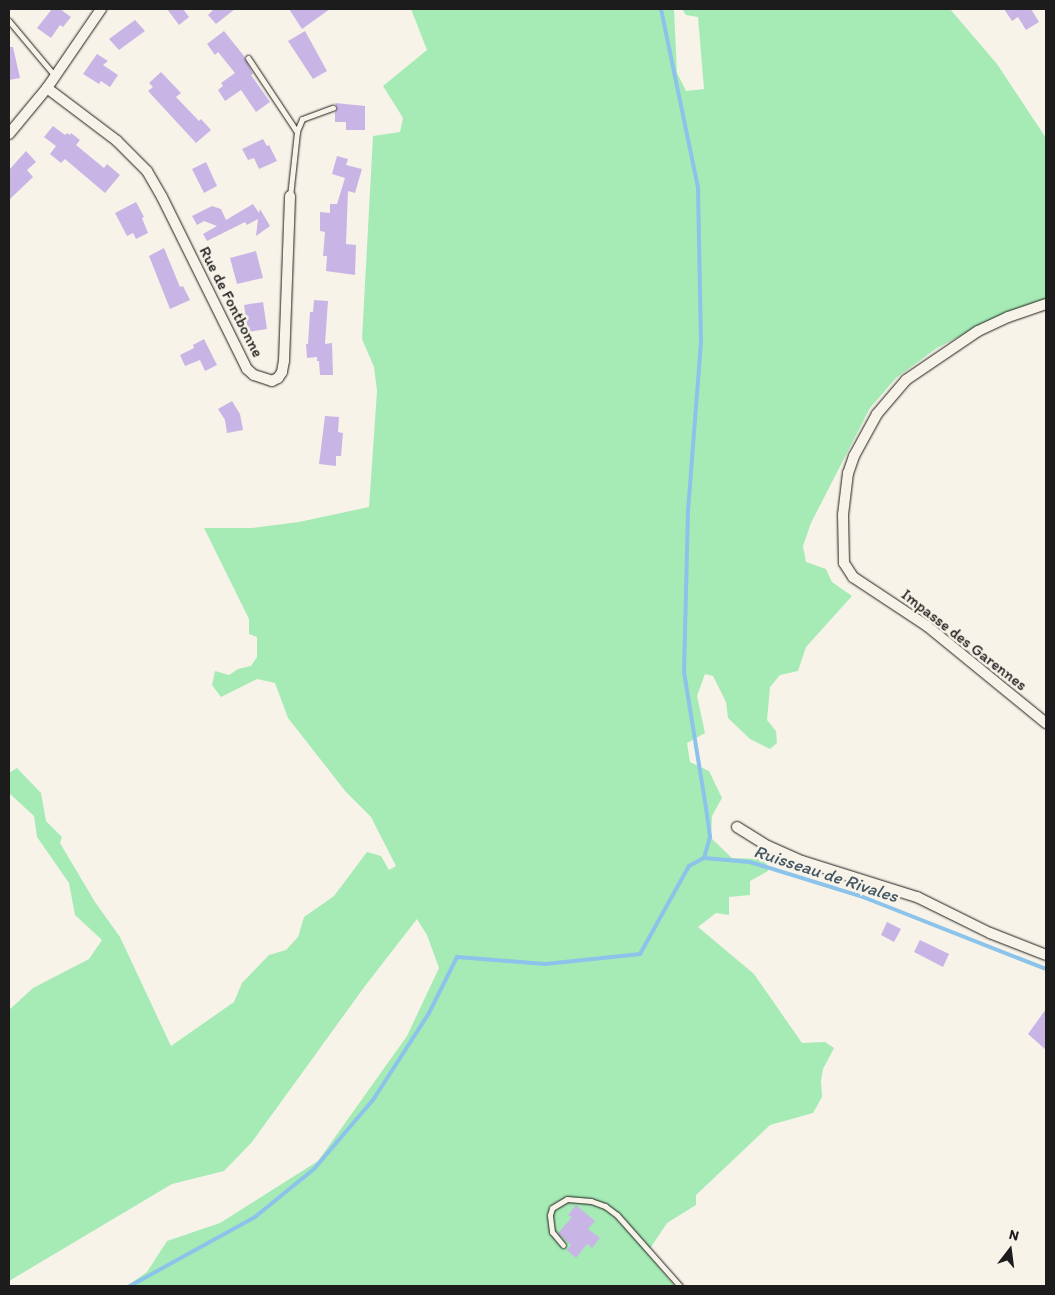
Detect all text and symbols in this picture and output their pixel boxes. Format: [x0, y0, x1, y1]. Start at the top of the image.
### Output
street label: Rue de Fontbonne [195, 243, 267, 361]
street label: Impasse des Garennes [897, 585, 1031, 695]
water label: Ruisseau de Rivales [751, 840, 901, 908]
north arrow [985, 1225, 1035, 1275]
text: N [1007, 1226, 1021, 1244]

